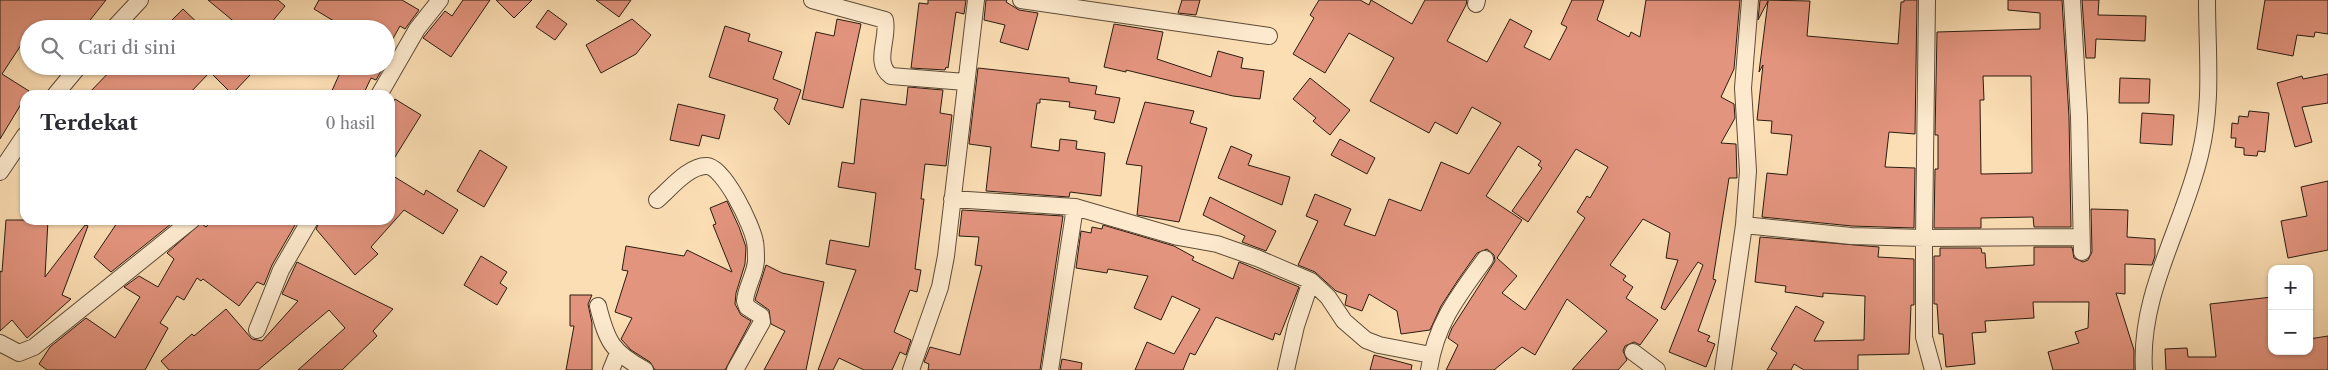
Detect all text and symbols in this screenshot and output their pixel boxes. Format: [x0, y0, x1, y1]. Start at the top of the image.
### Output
search box [20, 20, 395, 75]
icon: search [38, 34, 66, 62]
text: Cari di sini [78, 36, 176, 59]
text: Terdekat [40, 110, 138, 135]
text: 0 hasil [326, 113, 375, 133]
map controls [2268, 265, 2313, 355]
button: + [2268, 265, 2313, 310]
button: − [2268, 310, 2313, 355]

